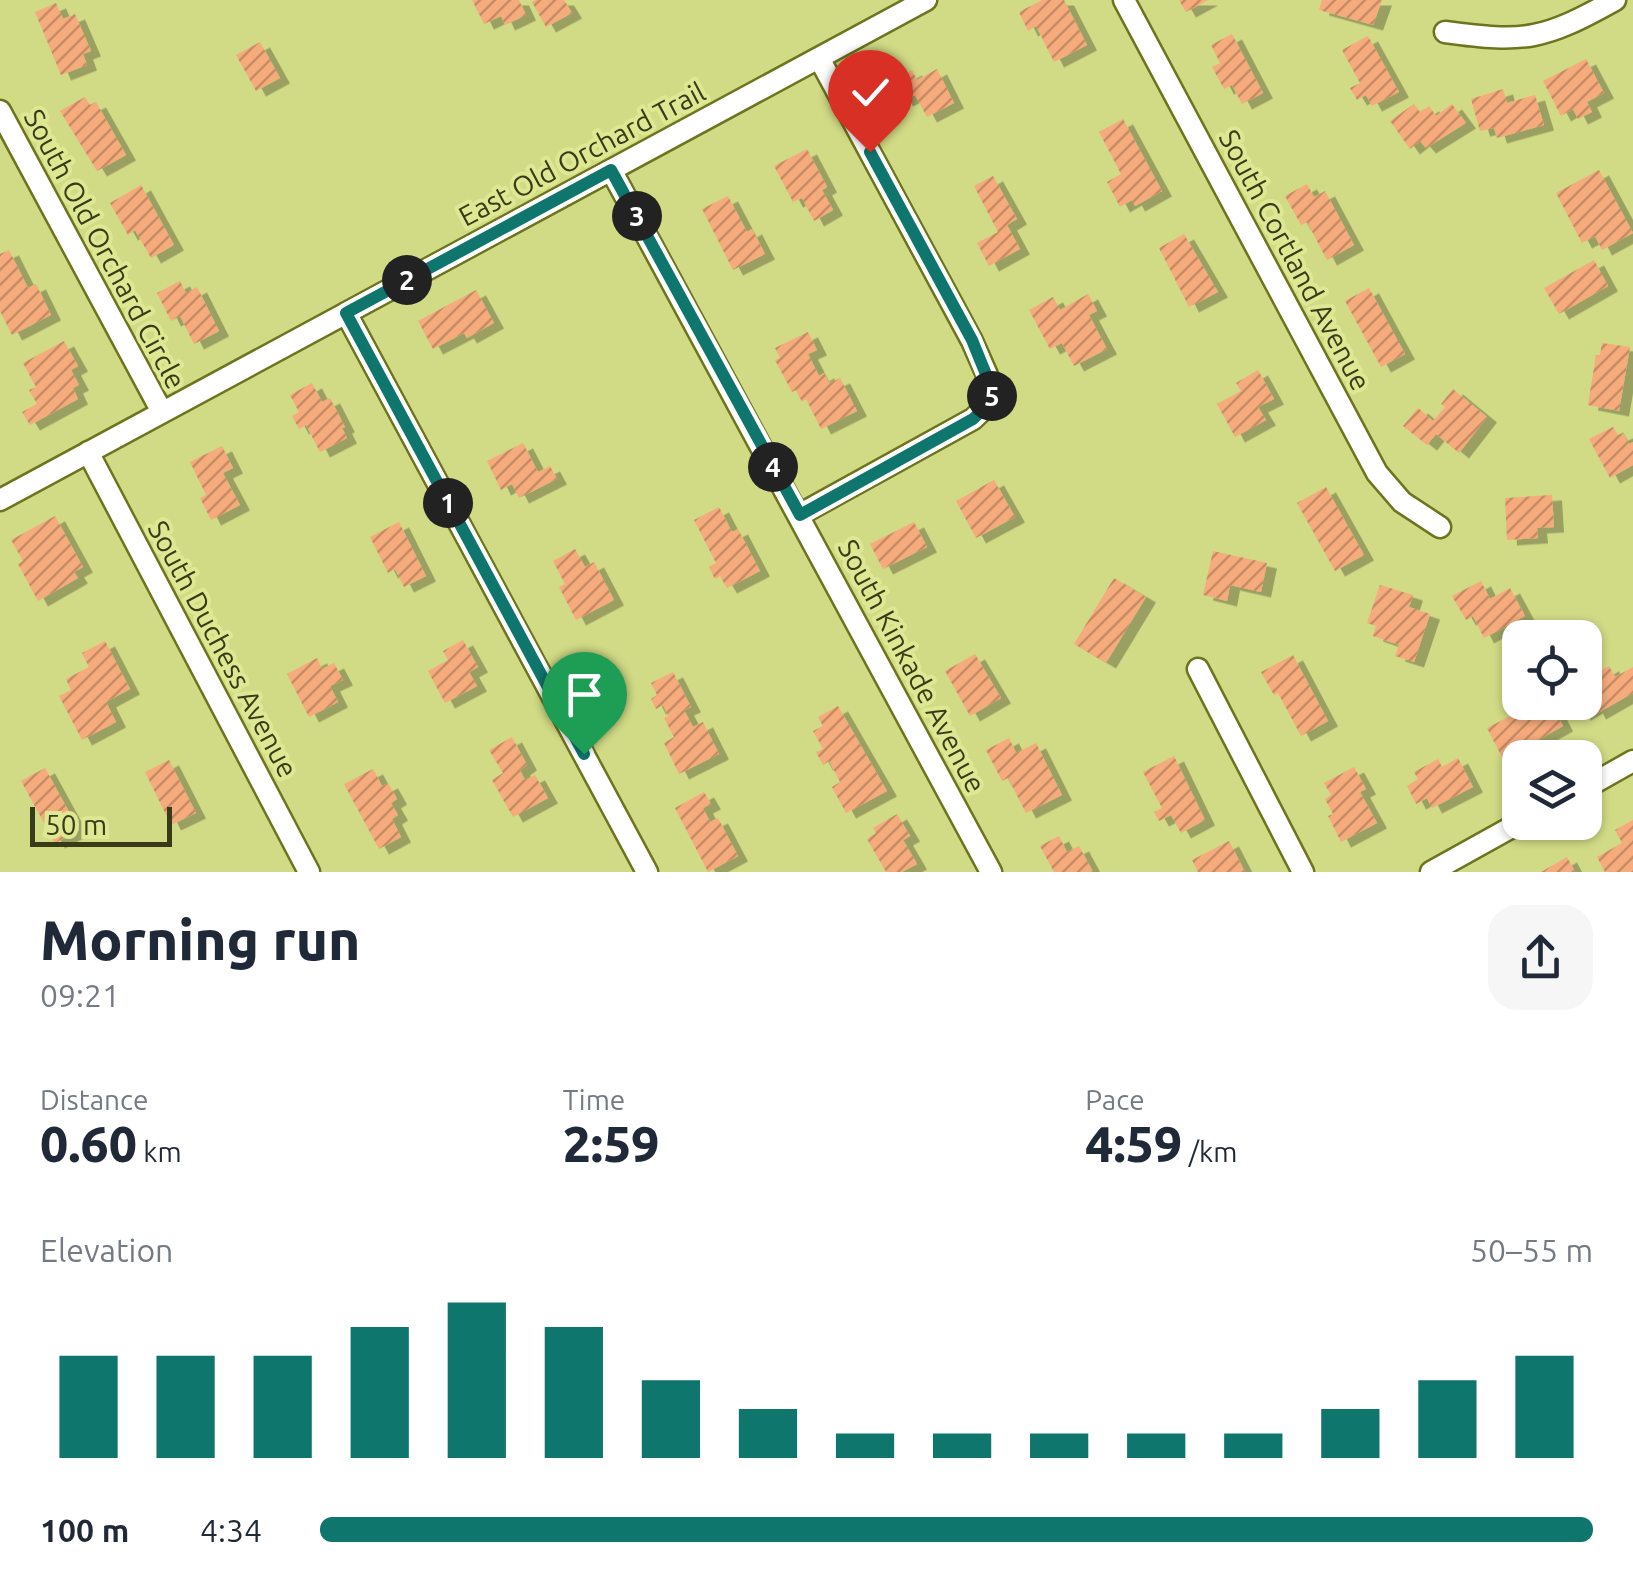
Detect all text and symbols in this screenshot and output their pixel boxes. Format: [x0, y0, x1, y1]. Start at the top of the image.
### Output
pin [828, 50, 913, 153]
icon: check [843, 65, 898, 120]
street label: East Old Orchard Trail [453, 75, 710, 232]
street label: South Old Orchard Circle [19, 104, 192, 394]
street label: South Cortland Avenue [1214, 124, 1377, 395]
pin: 3 [612, 191, 662, 241]
text: 3 [629, 200, 645, 231]
pin: 2 [382, 255, 432, 305]
text: 2 [399, 264, 415, 295]
pin: 5 [967, 371, 1017, 421]
text: 5 [984, 380, 1000, 411]
pin: 4 [748, 442, 798, 492]
text: 4 [765, 451, 781, 482]
pin: 1 [423, 478, 473, 528]
text: 1 [440, 487, 456, 518]
street label: South Duchess Avenue [143, 515, 304, 782]
street label: South Kinkade Avenue [833, 534, 992, 798]
map controls [1502, 620, 1602, 840]
button: locate [1502, 620, 1602, 720]
pin [542, 652, 627, 755]
icon: arrive [557, 667, 612, 722]
button: layers [1502, 740, 1602, 840]
scale bar [30, 802, 172, 846]
text: 50 m [45, 809, 107, 840]
button: share [1488, 905, 1593, 1010]
text: Morning run [40, 909, 361, 970]
text: 09:21 [40, 977, 120, 1013]
text: Distance [40, 1084, 148, 1115]
text: Time [563, 1084, 625, 1115]
text: Pace [1085, 1084, 1145, 1115]
text: 0.60 [40, 1115, 137, 1171]
text: 2:59 [563, 1115, 660, 1171]
text: 4:59 [1085, 1115, 1182, 1171]
text: km [137, 1136, 182, 1167]
text: /km [1182, 1136, 1237, 1167]
text: Elevation [40, 1232, 173, 1268]
text: 50–55 m [1470, 1232, 1593, 1268]
text: 100 m [40, 1512, 129, 1548]
text: 4:34 [200, 1512, 262, 1548]

